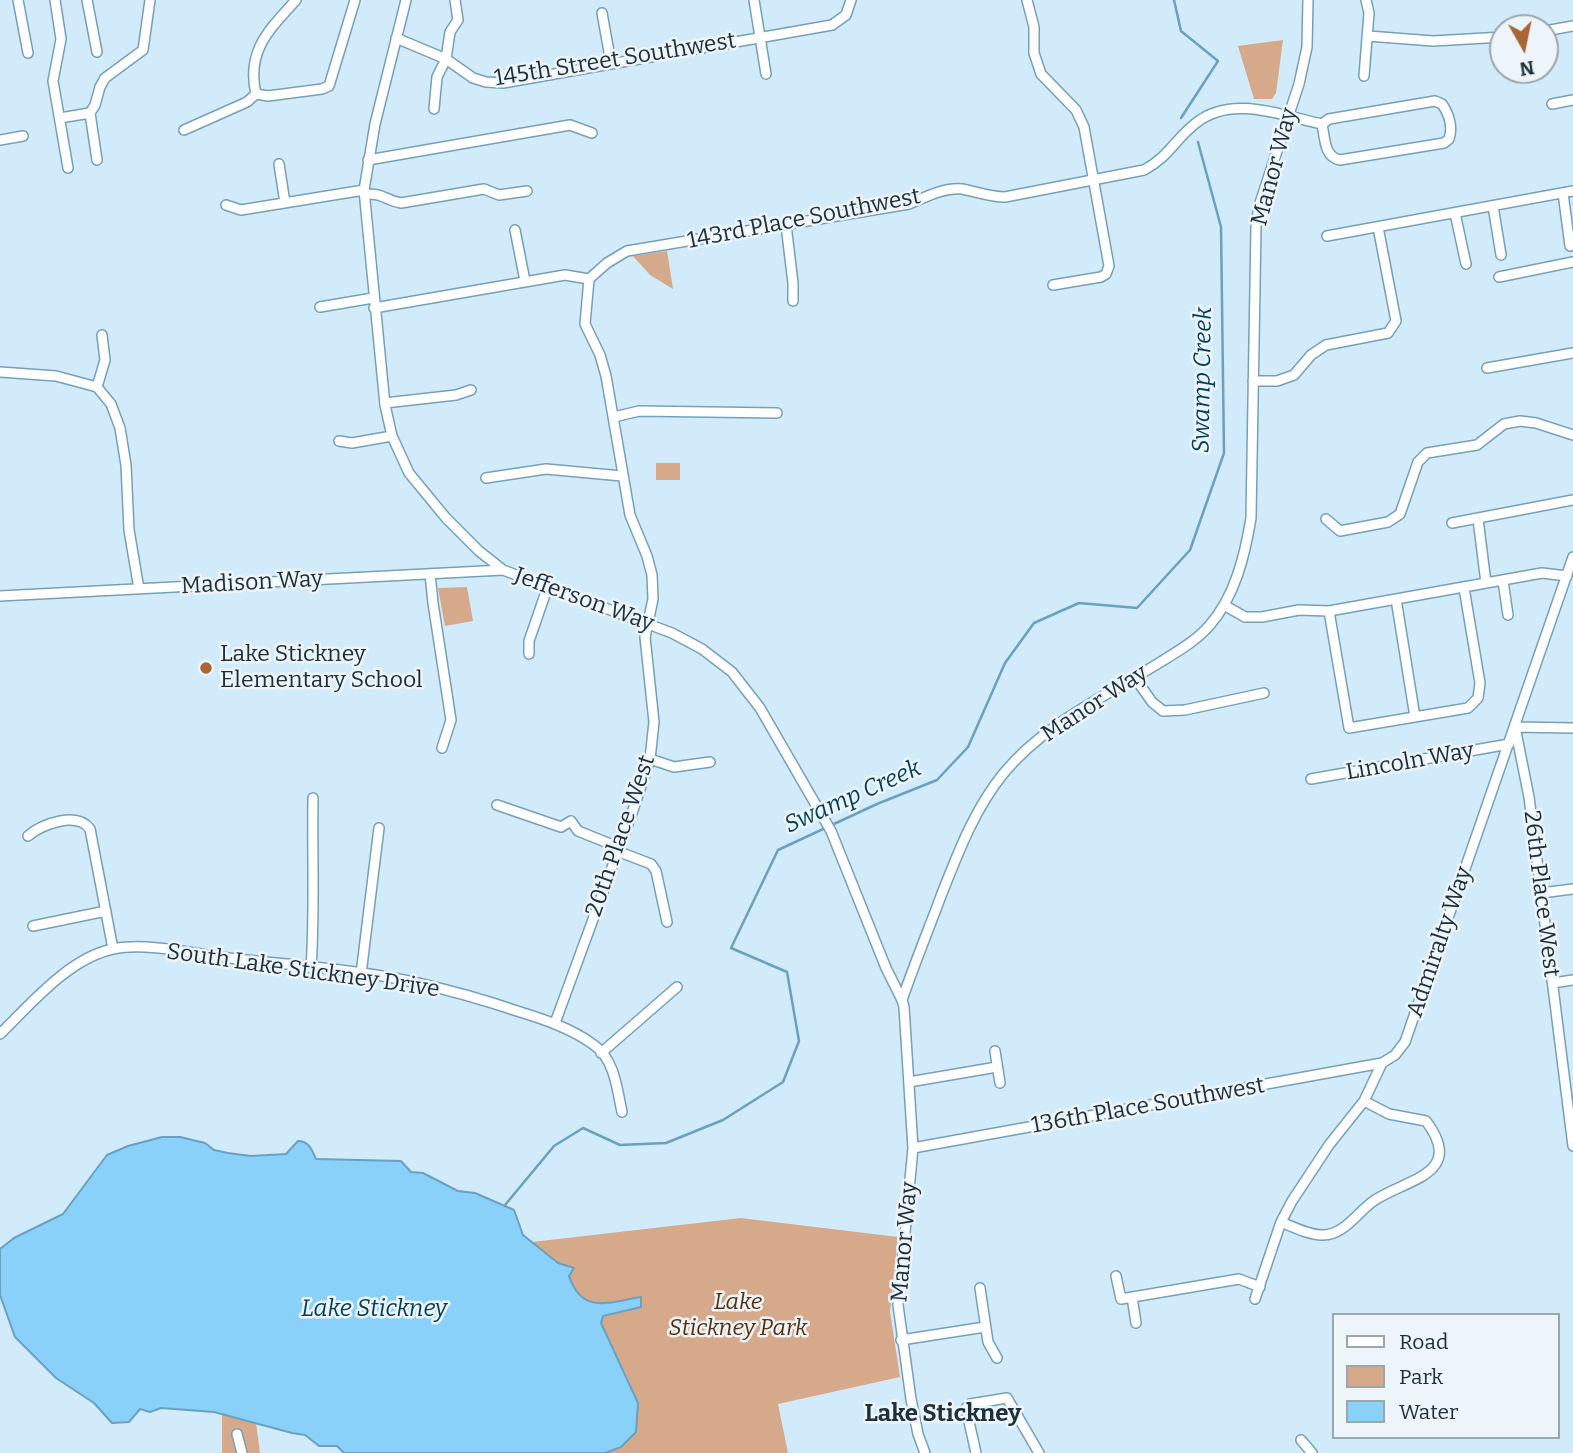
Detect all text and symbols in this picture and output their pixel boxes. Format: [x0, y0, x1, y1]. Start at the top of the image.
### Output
north arrow [1489, 14, 1559, 84]
street label: 145th Street Southwest [492, 27, 738, 93]
text: N [1518, 56, 1536, 81]
street label: Manor Way [1246, 105, 1304, 229]
street label: 143rd Place Southwest [685, 183, 923, 255]
water label: Swamp Creek [1187, 307, 1219, 453]
street label: Jefferson Way [510, 562, 658, 638]
street label: Madison Way [180, 565, 324, 601]
place label: Lake Stickney Elementary School [220, 641, 423, 695]
street label: Manor Way [1037, 659, 1153, 749]
marker: Lake Stickney Elementary School [198, 660, 214, 676]
street label: Lincoln Way [1344, 737, 1476, 787]
street label: 20th Place West [580, 752, 662, 920]
water label: Swamp Creek [780, 754, 926, 840]
street label: 26th Place West [1517, 809, 1565, 979]
street label: Admiralty Way [1401, 863, 1479, 1021]
street label: South Lake Stickney Drive [165, 938, 441, 1004]
street label: 136th Place Southwest [1029, 1072, 1267, 1140]
street label: Manor Way [886, 1181, 924, 1303]
park label: Lake Stickney Park [668, 1289, 808, 1343]
water label: Lake Stickney [301, 1295, 447, 1323]
legend [1332, 1313, 1559, 1439]
text: Road [1399, 1329, 1448, 1355]
text: Park [1399, 1364, 1443, 1390]
text: Water [1399, 1399, 1458, 1425]
district label: Lake Stickney [865, 1400, 1021, 1428]

